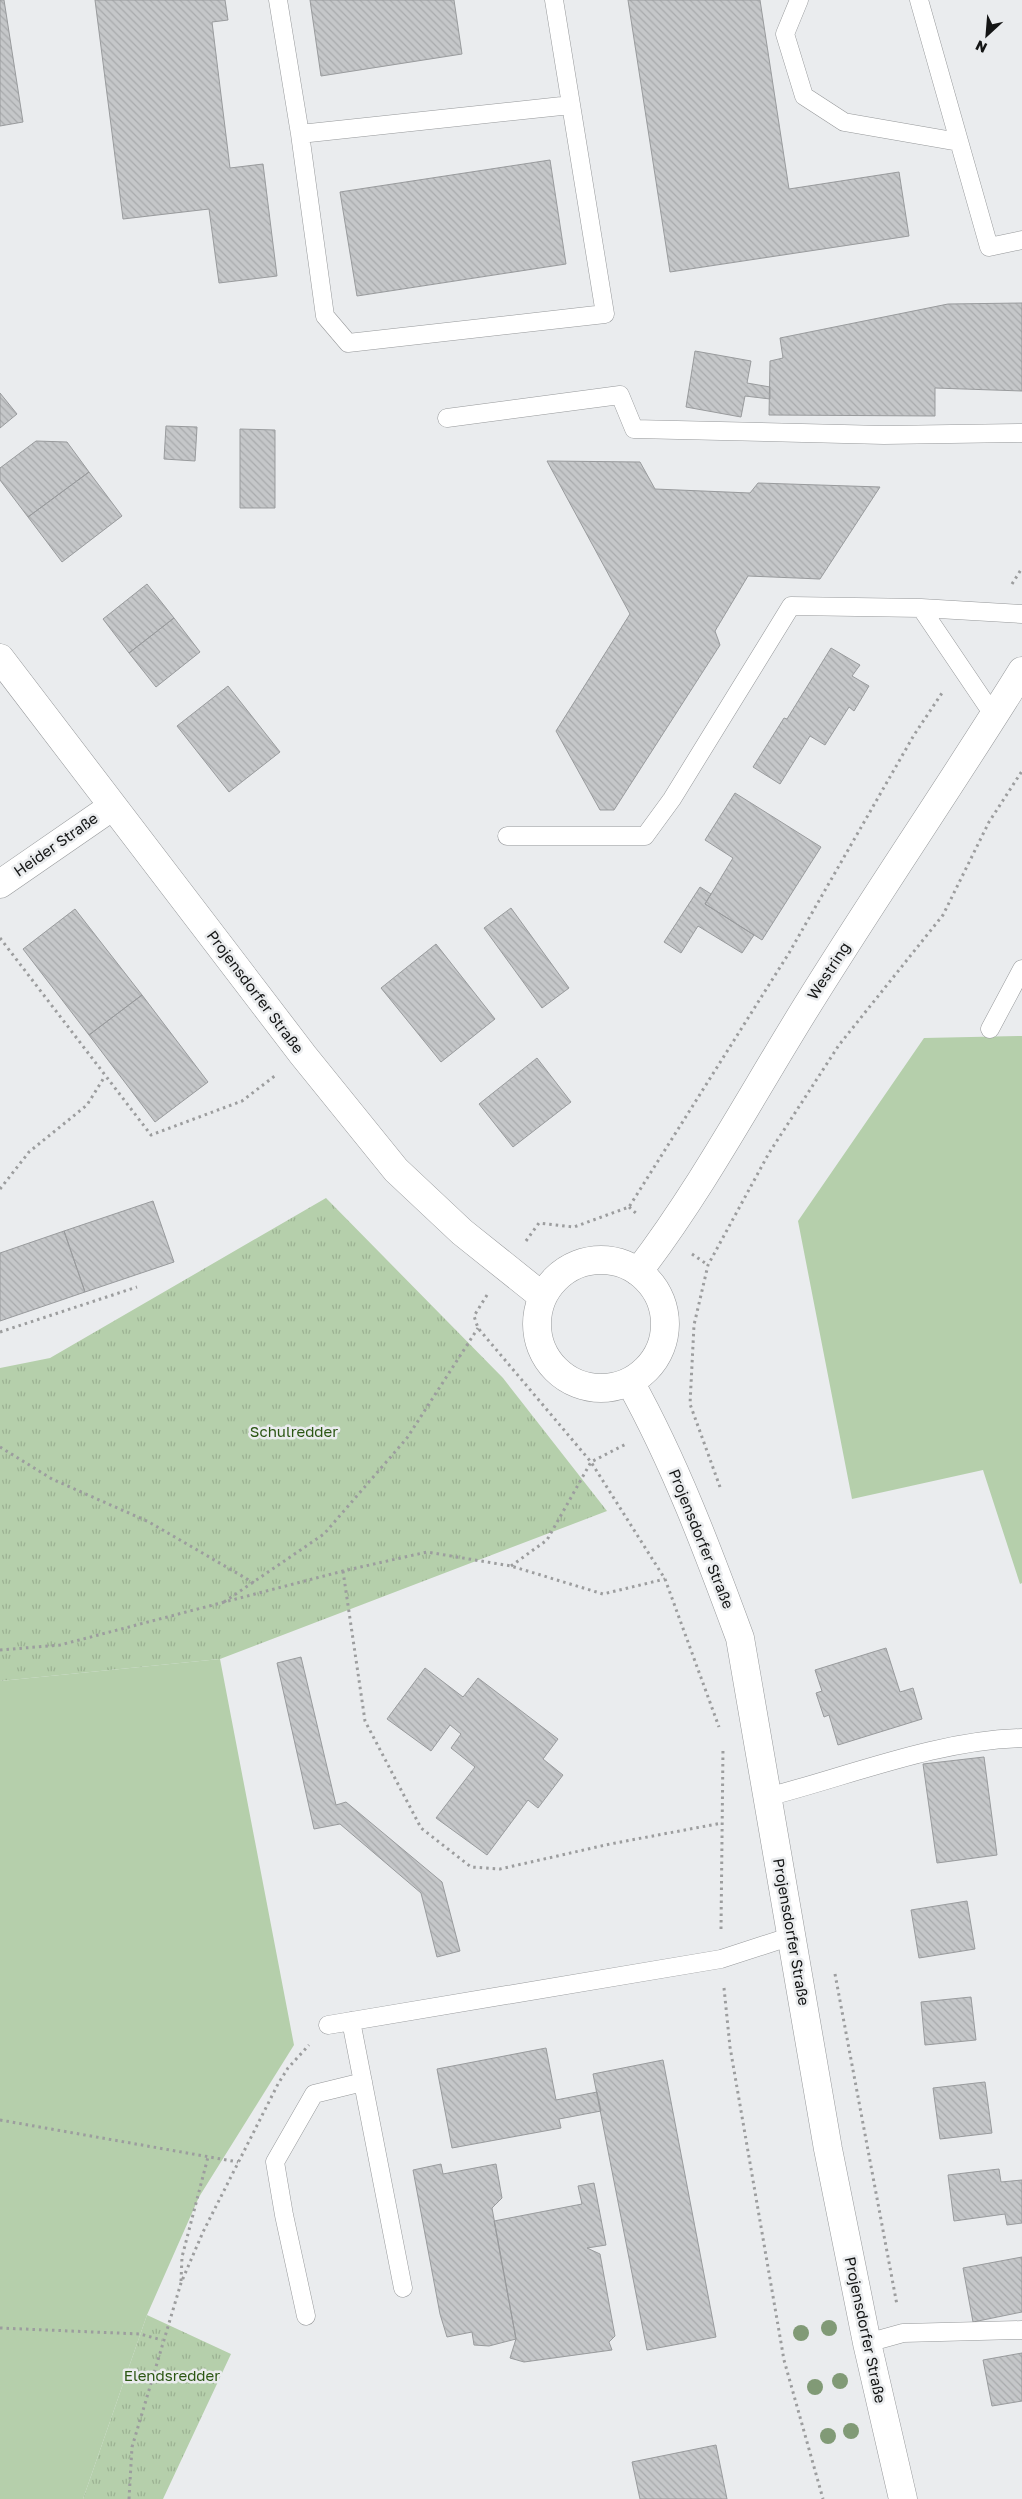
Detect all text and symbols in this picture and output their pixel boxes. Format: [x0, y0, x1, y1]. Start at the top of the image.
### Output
north arrow [962, 10, 1012, 60]
text: N [973, 37, 990, 57]
street label: Heider Straße [10, 808, 101, 880]
street label: Projensdorfer Straße [204, 926, 308, 1057]
street label: Westring [803, 938, 853, 1003]
park label: Schulredder [250, 1422, 338, 1440]
street label: Projensdorfer Straße [666, 1466, 738, 1611]
street label: Projensdorfer Straße [770, 1857, 814, 2007]
street label: Projensdorfer Straße [842, 2255, 890, 2405]
park label: Elendsredder [124, 2366, 220, 2384]

